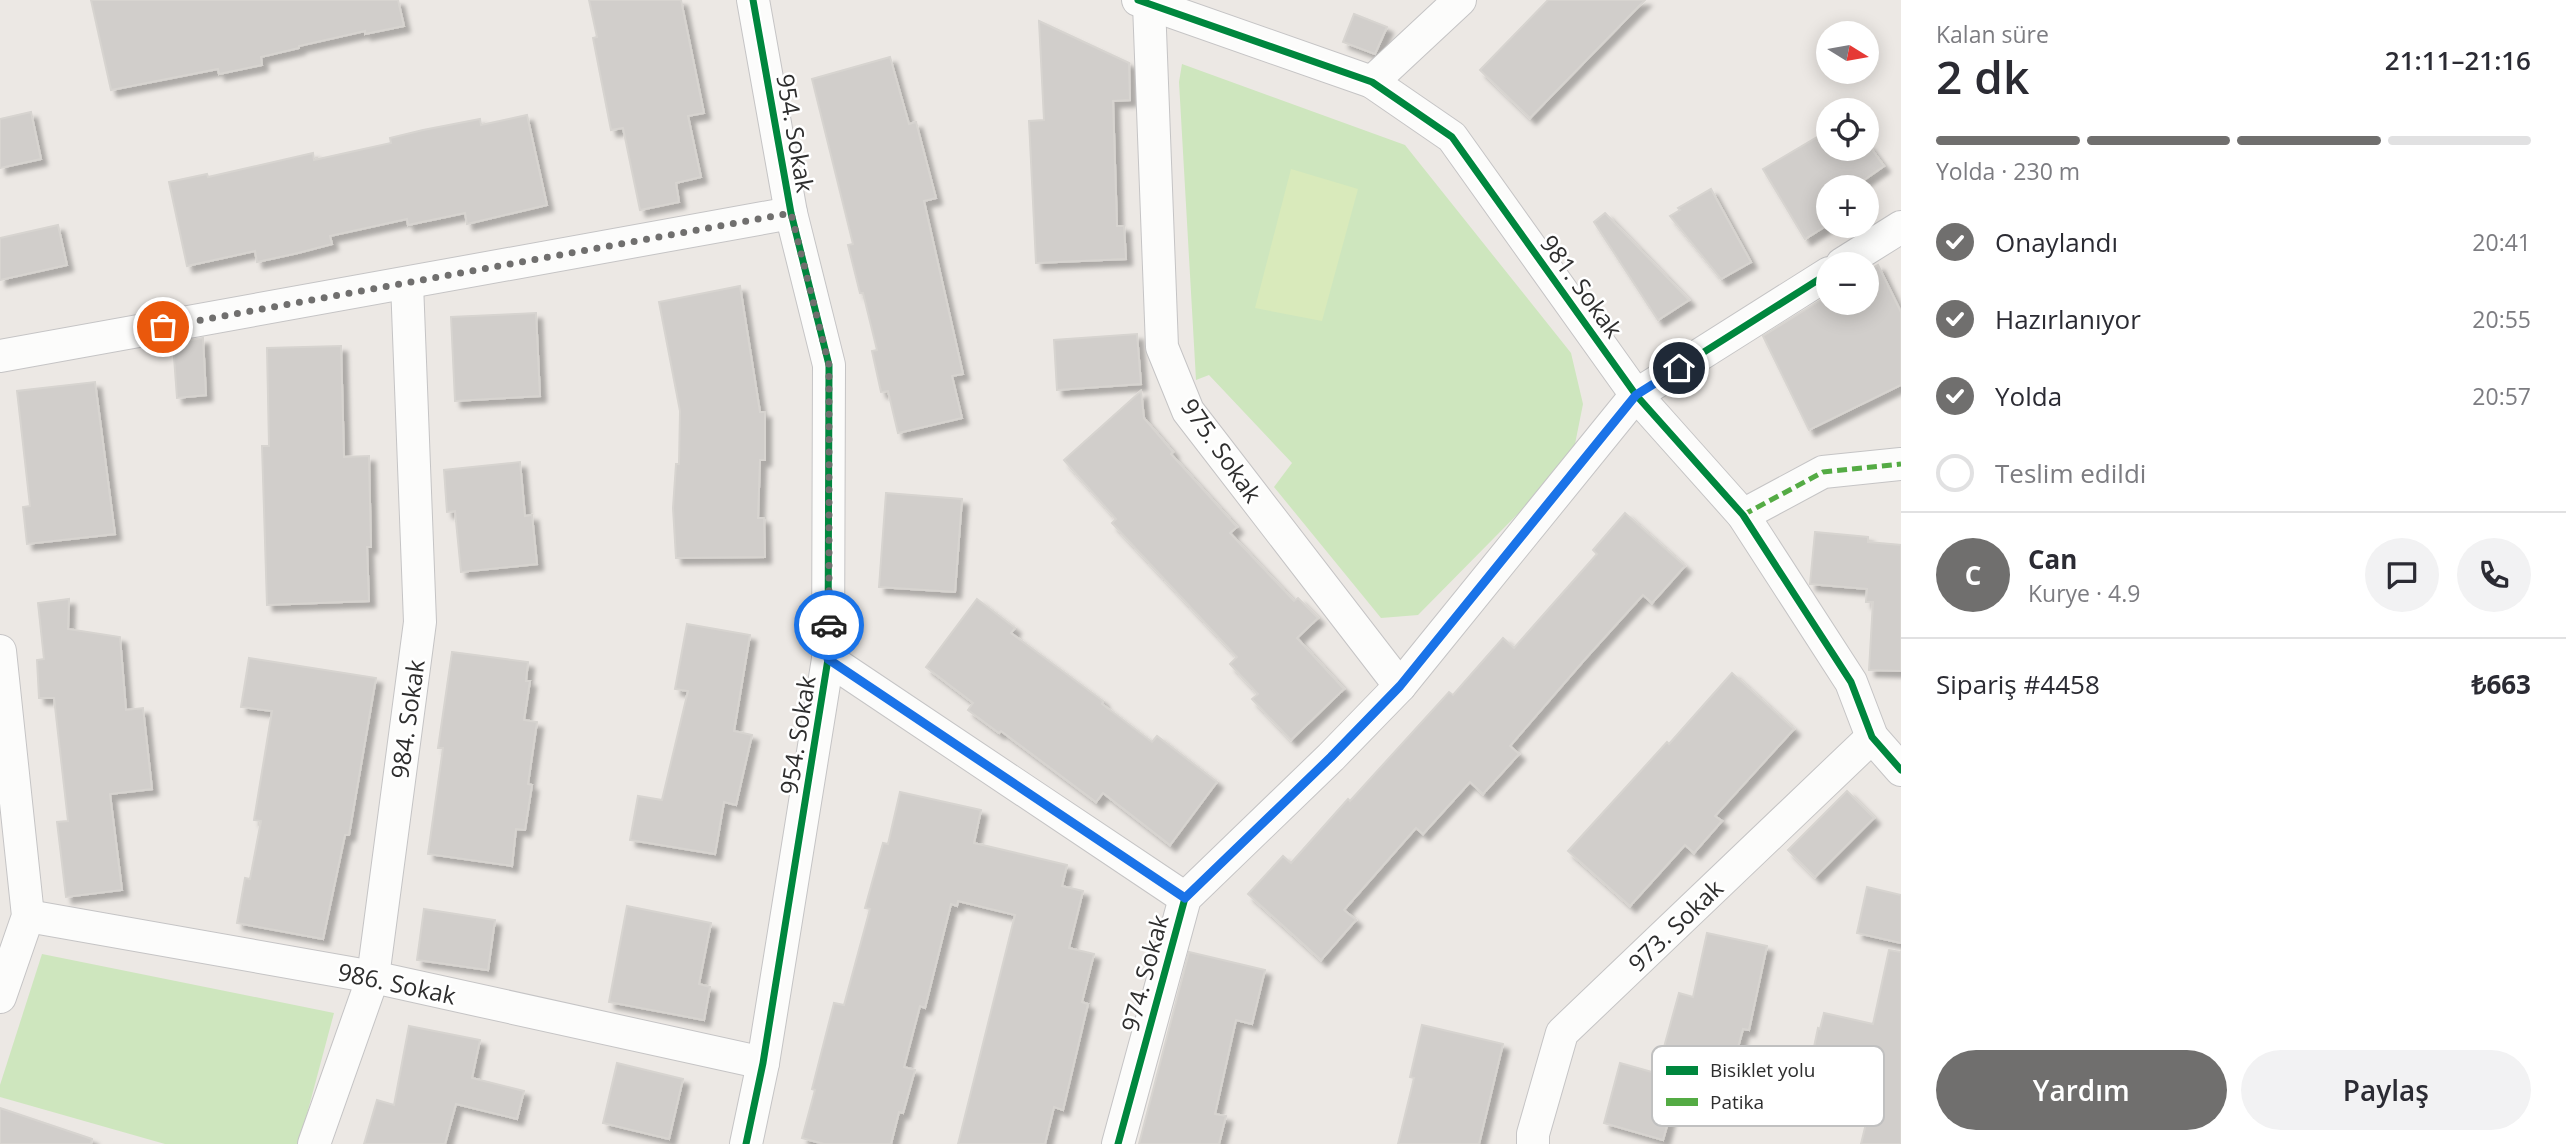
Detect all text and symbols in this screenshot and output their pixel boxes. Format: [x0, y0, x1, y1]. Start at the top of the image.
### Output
text: Kalan süre [1936, 18, 2049, 50]
north arrow [1816, 21, 1880, 84]
map controls [1816, 21, 1879, 315]
text: 21:11–21:16 [2385, 42, 2531, 78]
text: 2 dk [1936, 45, 2029, 107]
street label: 954. Sokak [769, 71, 823, 195]
button: locate [1816, 98, 1879, 161]
text: Yolda · 230 m [1936, 155, 2080, 187]
button: + [1816, 175, 1879, 238]
icon: check [1936, 223, 1974, 261]
text: Onaylandı [1995, 224, 2118, 260]
text: 20:41 [2472, 226, 2531, 258]
street label: 981. Sokak [1533, 228, 1631, 344]
button: − [1816, 252, 1879, 315]
pin [133, 297, 193, 357]
icon: check [1936, 300, 1974, 338]
text: Hazırlanıyor [1995, 301, 2141, 337]
text: 20:55 [2472, 303, 2531, 335]
icon: bag [144, 308, 182, 346]
pin [1649, 338, 1709, 398]
icon: home [1660, 349, 1698, 387]
icon: check [1936, 377, 1974, 415]
text: Yolda [1995, 378, 2062, 414]
text: 20:57 [2472, 380, 2531, 412]
street label: 975. Sokak [1174, 391, 1270, 509]
text: Teslim edildi [1995, 455, 2146, 491]
button: chat [2365, 538, 2439, 612]
button: phone [2457, 538, 2531, 612]
text: Can [2028, 541, 2077, 577]
text: C [1965, 557, 1981, 593]
text: Kurye · 4.9 [2028, 577, 2140, 609]
courier [794, 590, 864, 660]
icon: car [810, 606, 848, 644]
street label: 984. Sokak [382, 657, 432, 781]
text: Sipariş #4458 [1936, 666, 2100, 702]
text: ₺663 [2472, 666, 2531, 702]
street label: 954. Sokak [771, 673, 823, 797]
street label: 973. Sokak [1620, 871, 1730, 978]
street label: 974. Sokak [1113, 910, 1176, 1035]
street label: 986. Sokak [335, 954, 459, 1012]
legend [1652, 1046, 1884, 1126]
button: Yardım [1936, 1050, 2227, 1130]
button: Paylaş [2241, 1050, 2531, 1130]
text: Bisiklet yolu [1710, 1057, 1815, 1083]
text: Patika [1710, 1089, 1764, 1115]

